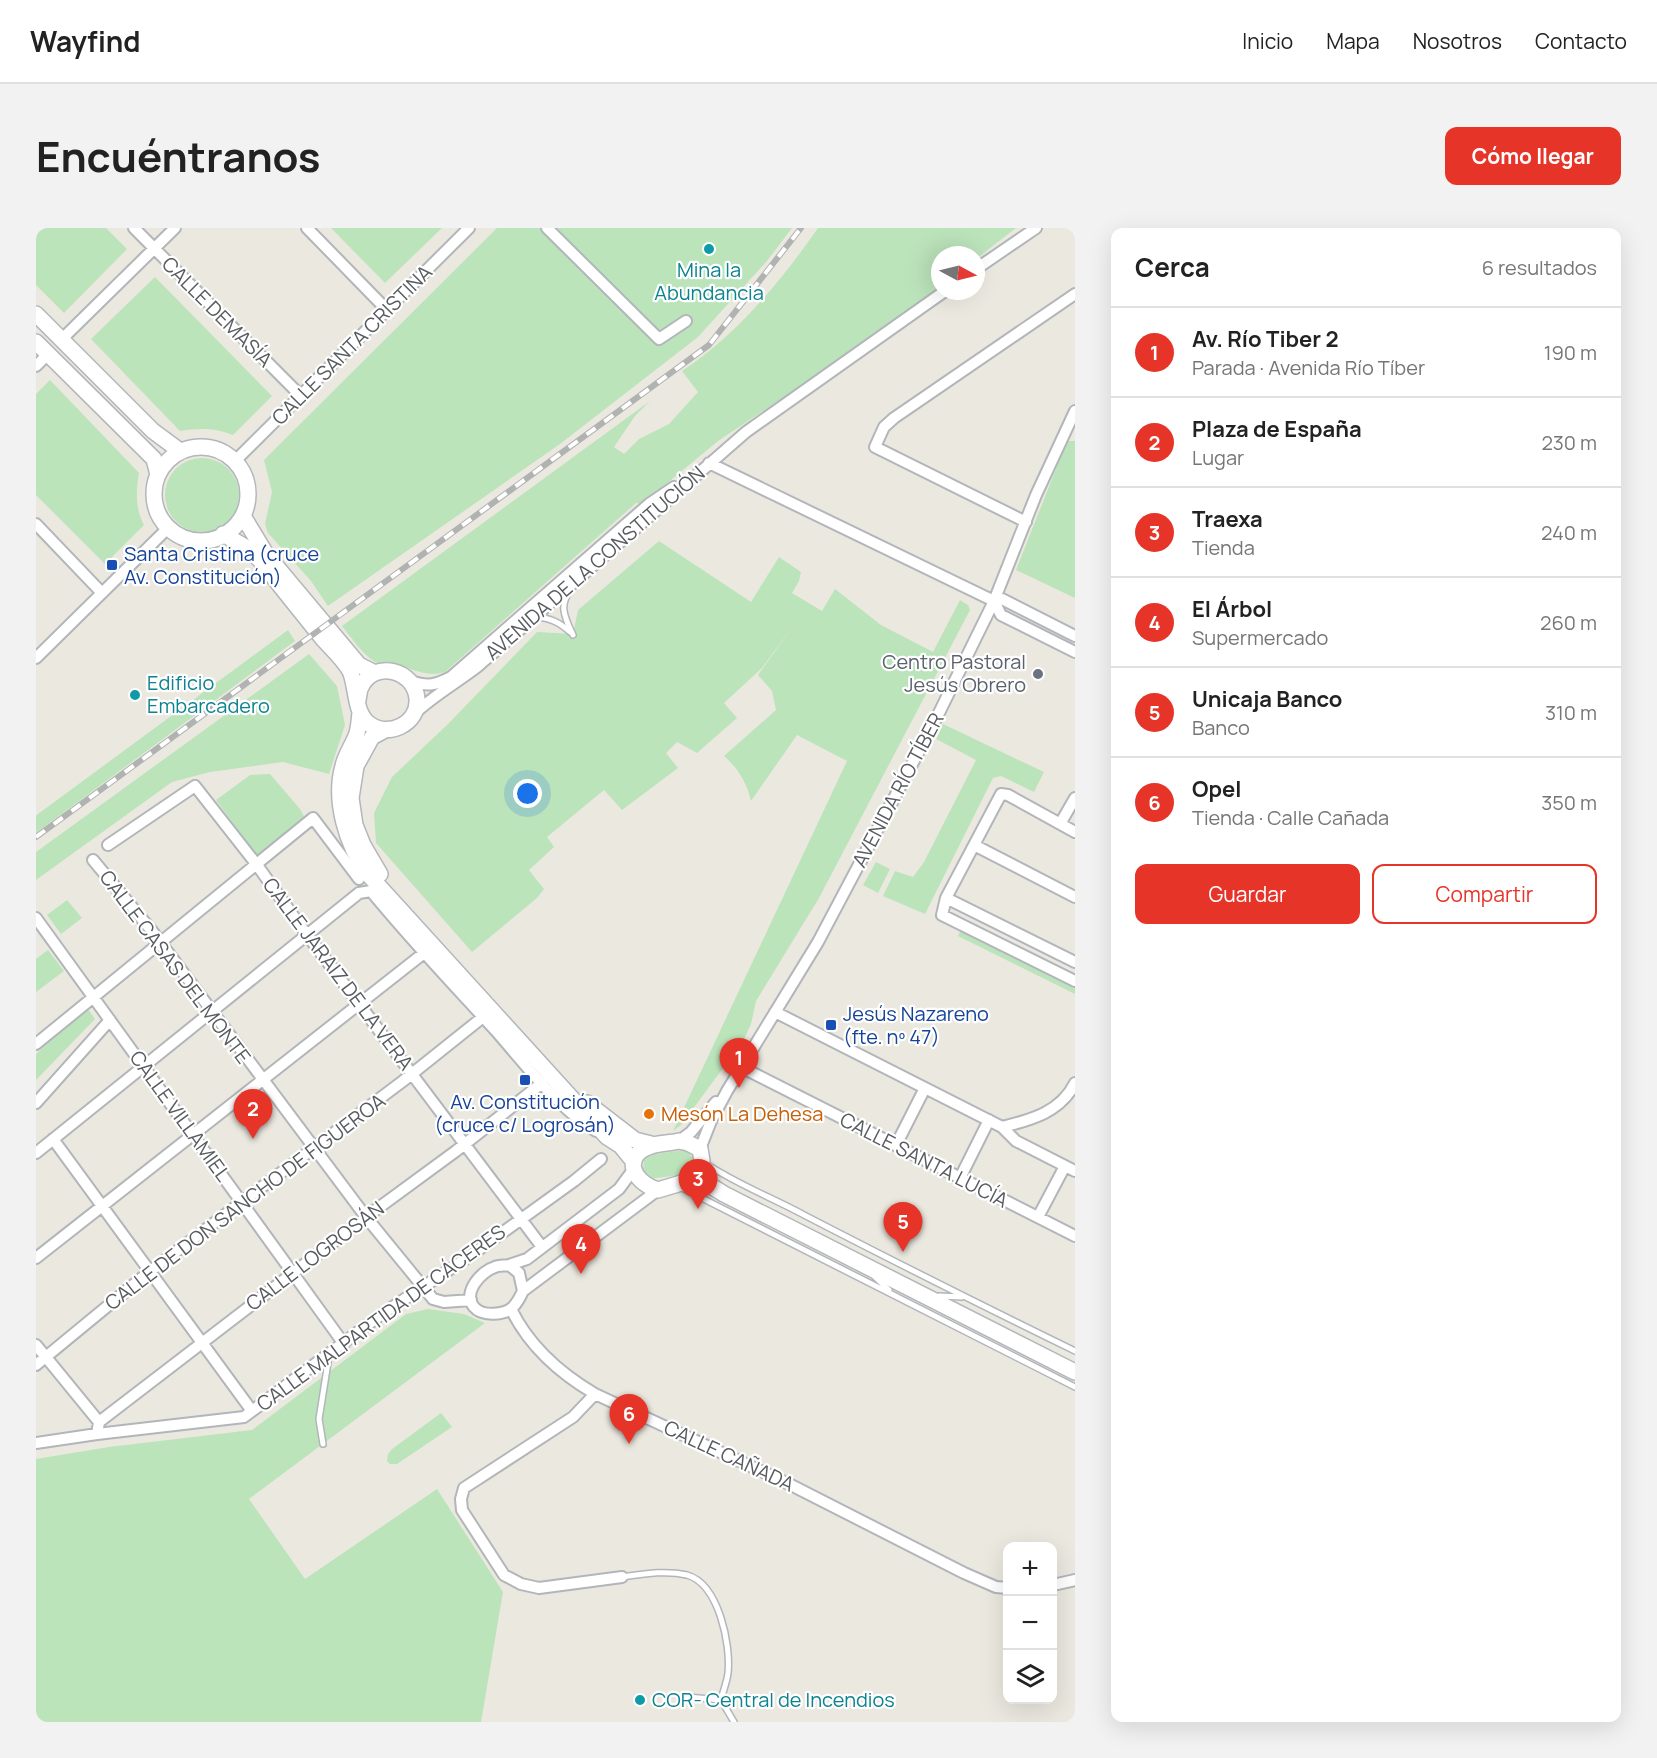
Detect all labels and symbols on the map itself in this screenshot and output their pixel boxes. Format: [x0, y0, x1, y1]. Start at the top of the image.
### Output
marker: Mina la Abundancia [702, 242, 716, 256]
north arrow [931, 246, 985, 300]
street label: CALLE DEMASÍA [156, 250, 279, 373]
place label: Mina la Abundancia [654, 256, 764, 306]
street label: CALLE SANTA CRISTINA [266, 258, 438, 431]
street label: AVENIDA DE LA CONSTITUCIÓN [479, 460, 710, 666]
place label: Santa Cristina (cruce Av. Constitución) [124, 540, 319, 590]
marker: Santa Cristina (cruce Av. Constitución) [105, 558, 119, 572]
place label: Centro Pastoral Jesús Obrero [882, 648, 1026, 698]
marker: Centro Pastoral Jesús Obrero [1031, 667, 1045, 681]
place label: Edificio Embarcadero [147, 669, 270, 719]
marker: Edificio Embarcadero [128, 688, 142, 702]
street label: AVENIDA RÍO TÍBER [845, 708, 950, 872]
your location [513, 779, 542, 808]
street label: CALLE CASAS DEL MONTE [94, 864, 257, 1069]
street label: CALLE JARAIZ DE LA VERA [257, 872, 420, 1076]
place label: Jesús Nazareno (fte. nº 47) [843, 1000, 989, 1050]
marker: Jesús Nazareno (fte. nº 47) [824, 1018, 838, 1032]
pin: 1 [720, 1038, 758, 1088]
street label: CALLE VILLAMIEL [124, 1045, 237, 1186]
marker: Av. Constitución (cruce c/ Logrosán) [518, 1073, 532, 1087]
street label: CALLE DE DON SANCHO DE FIGUEROA [99, 1087, 391, 1316]
place label: Av. Constitución (cruce c/ Logrosán) [434, 1088, 616, 1138]
pin: 2 [234, 1090, 272, 1139]
place label: Mesón La Dehesa [661, 1100, 823, 1127]
street label: CALLE SANTA LUCÍA [836, 1105, 1013, 1214]
marker: Mesón La Dehesa [642, 1107, 656, 1121]
pin: 3 [678, 1160, 718, 1209]
street label: CALLE LOGROSÁN [240, 1195, 389, 1317]
pin: 5 [884, 1202, 922, 1252]
street label: CALLE MALPARTIDA DE CÁCERES [251, 1218, 511, 1417]
pin: 4 [562, 1224, 600, 1274]
pin: 6 [610, 1394, 648, 1444]
street label: CALLE CAÑADA [660, 1414, 799, 1498]
place label: COR- Central de Incendios [652, 1686, 895, 1713]
marker: COR- Central de Incendios [633, 1693, 647, 1707]

